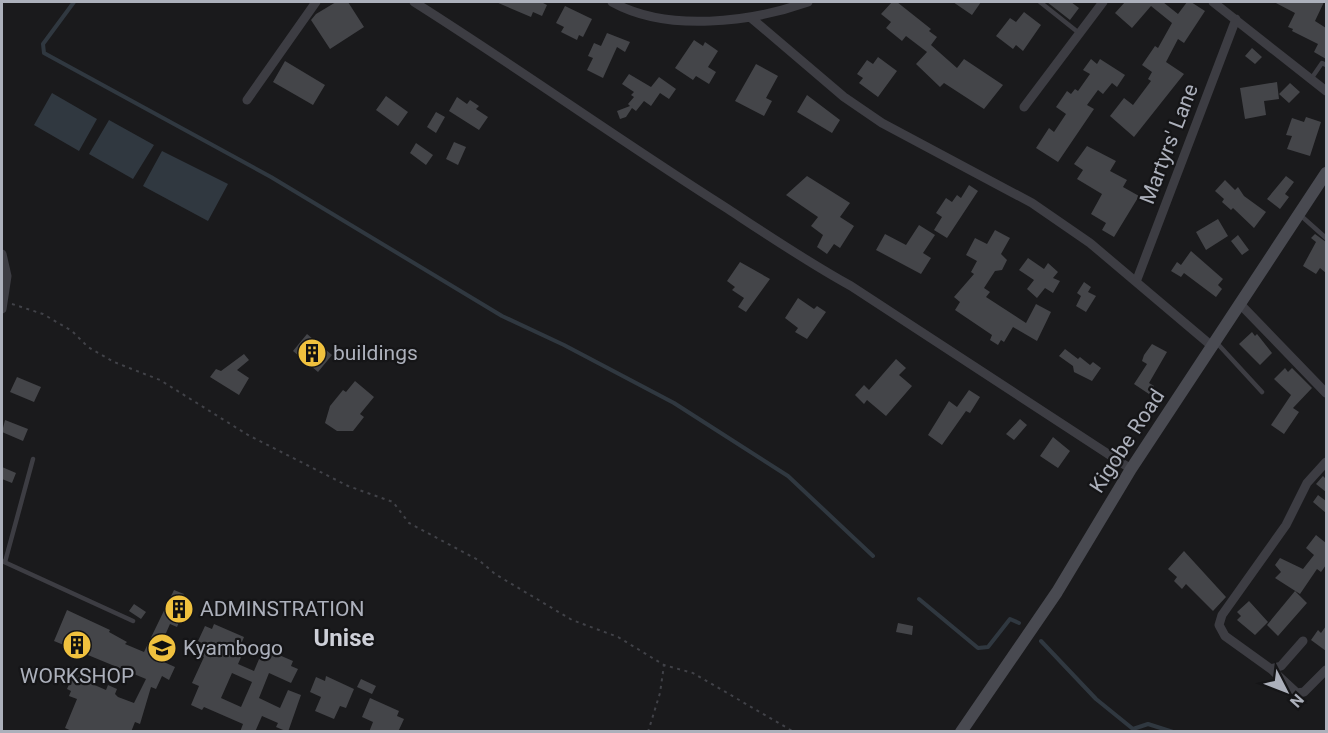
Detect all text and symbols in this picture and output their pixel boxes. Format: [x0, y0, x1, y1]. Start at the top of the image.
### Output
street label: Martyrs' Lane [1135, 81, 1203, 207]
building icon: buildings [296, 337, 328, 369]
place label: buildings [333, 341, 418, 365]
street label: Kigobe Road [1085, 385, 1169, 497]
building icon: ADMINSTRATION [163, 593, 195, 625]
place label: ADMINSTRATION [200, 597, 365, 621]
district label: Unise [314, 624, 374, 652]
building icon: WORKSHOP [61, 629, 93, 661]
school or university icon: Kyambogo [146, 632, 178, 664]
place label: Kyambogo [183, 636, 283, 660]
north arrow [1256, 661, 1316, 721]
place label: WORKSHOP [20, 664, 134, 688]
text: N [1286, 690, 1308, 711]

